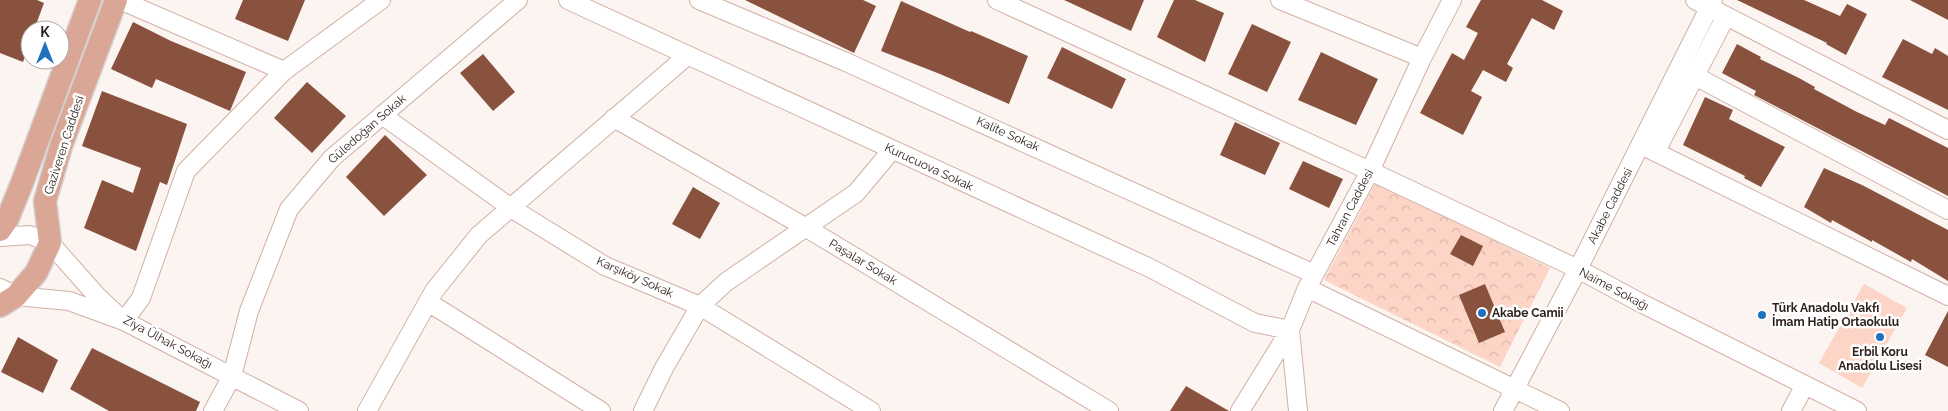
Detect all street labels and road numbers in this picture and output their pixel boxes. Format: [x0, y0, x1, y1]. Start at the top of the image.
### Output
street label: Güledoğan Sokak [325, 91, 409, 167]
street label: Gaziveren Caddesi [41, 94, 87, 196]
street label: Kalite Sokak [974, 114, 1042, 154]
street label: Kurucuova Sokak [882, 140, 976, 194]
street label: Akabe Caddesi [1585, 166, 1635, 246]
street label: Tahran Caddesi [1324, 167, 1376, 249]
street label: Paşalar Sokak [827, 236, 900, 288]
street label: Karşıköy Sokak [594, 254, 676, 300]
street label: Naime Sokağı [1577, 265, 1651, 313]
street label: Ziya Ülhak Sokağı [121, 313, 215, 371]

